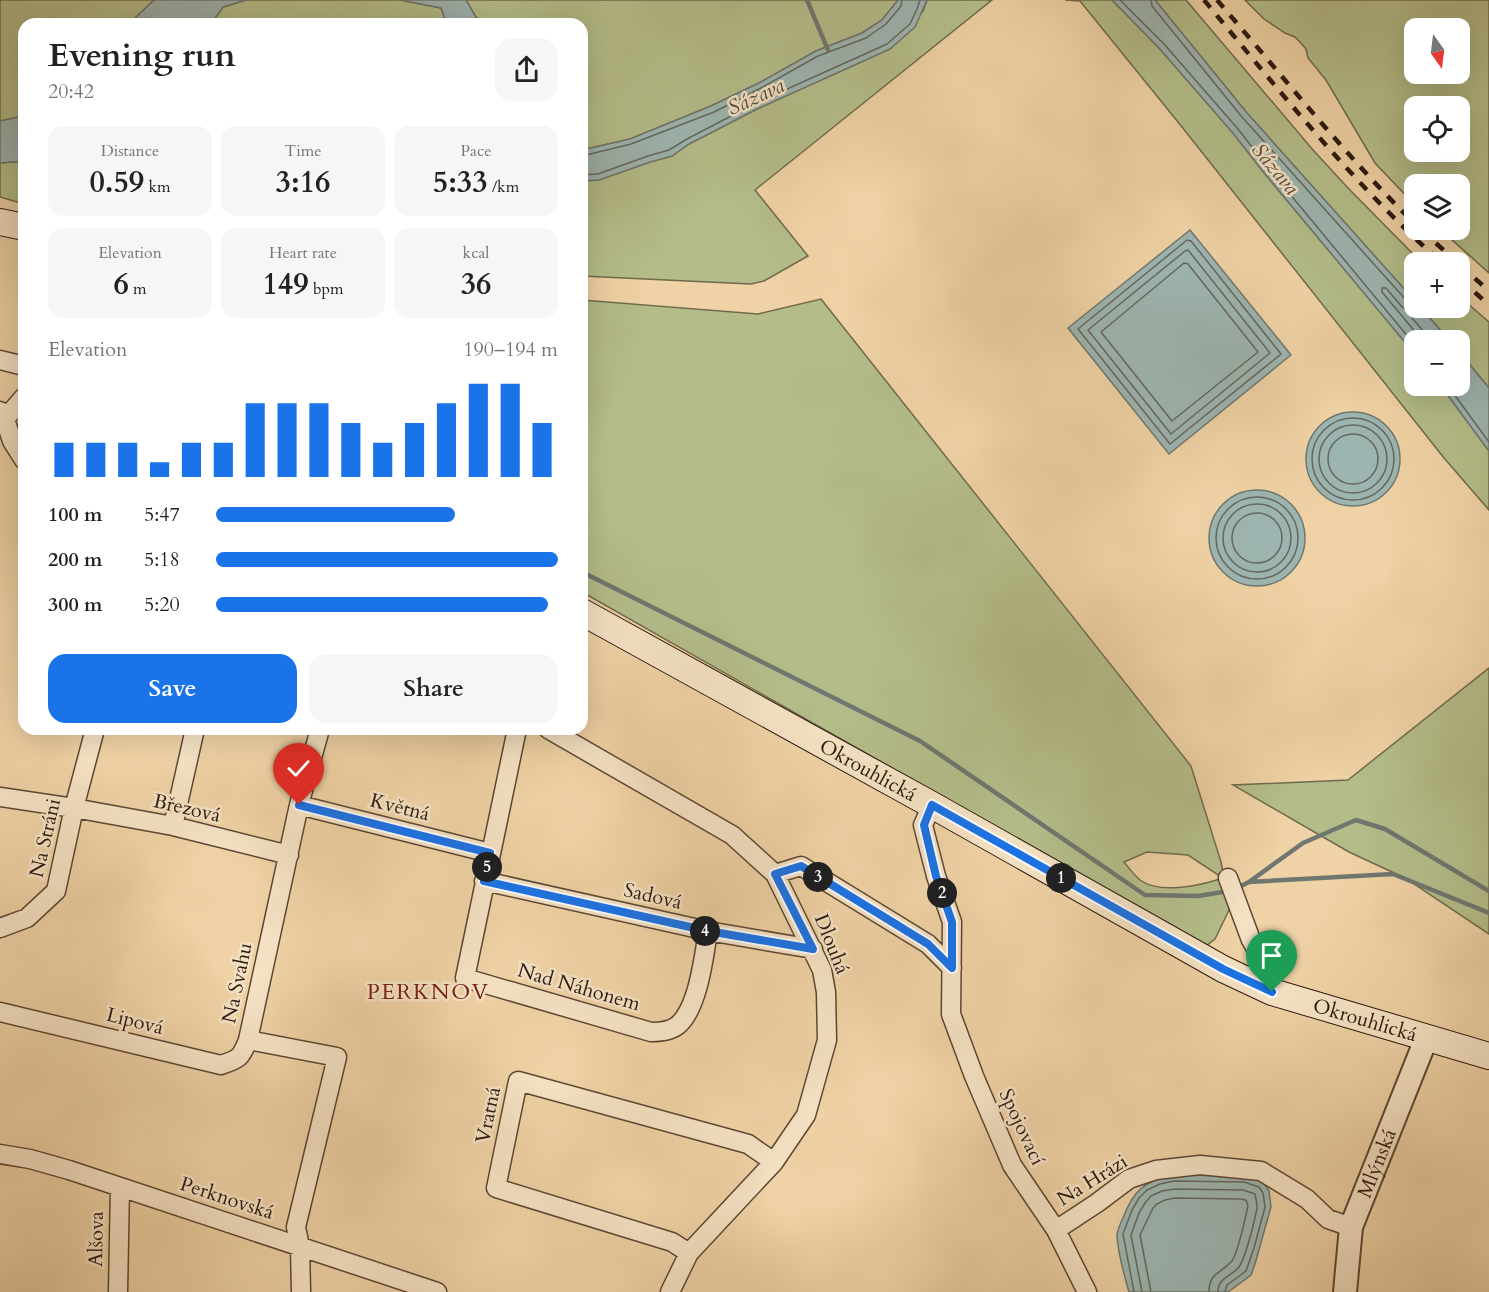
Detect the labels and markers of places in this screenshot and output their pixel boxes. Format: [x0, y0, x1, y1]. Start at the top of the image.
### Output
pin [273, 743, 324, 805]
pin: 5 [472, 852, 502, 882]
pin: 3 [803, 862, 833, 892]
pin: 1 [1046, 863, 1076, 893]
pin: 2 [927, 878, 957, 908]
pin: 4 [690, 916, 720, 946]
pin [1246, 930, 1297, 992]

